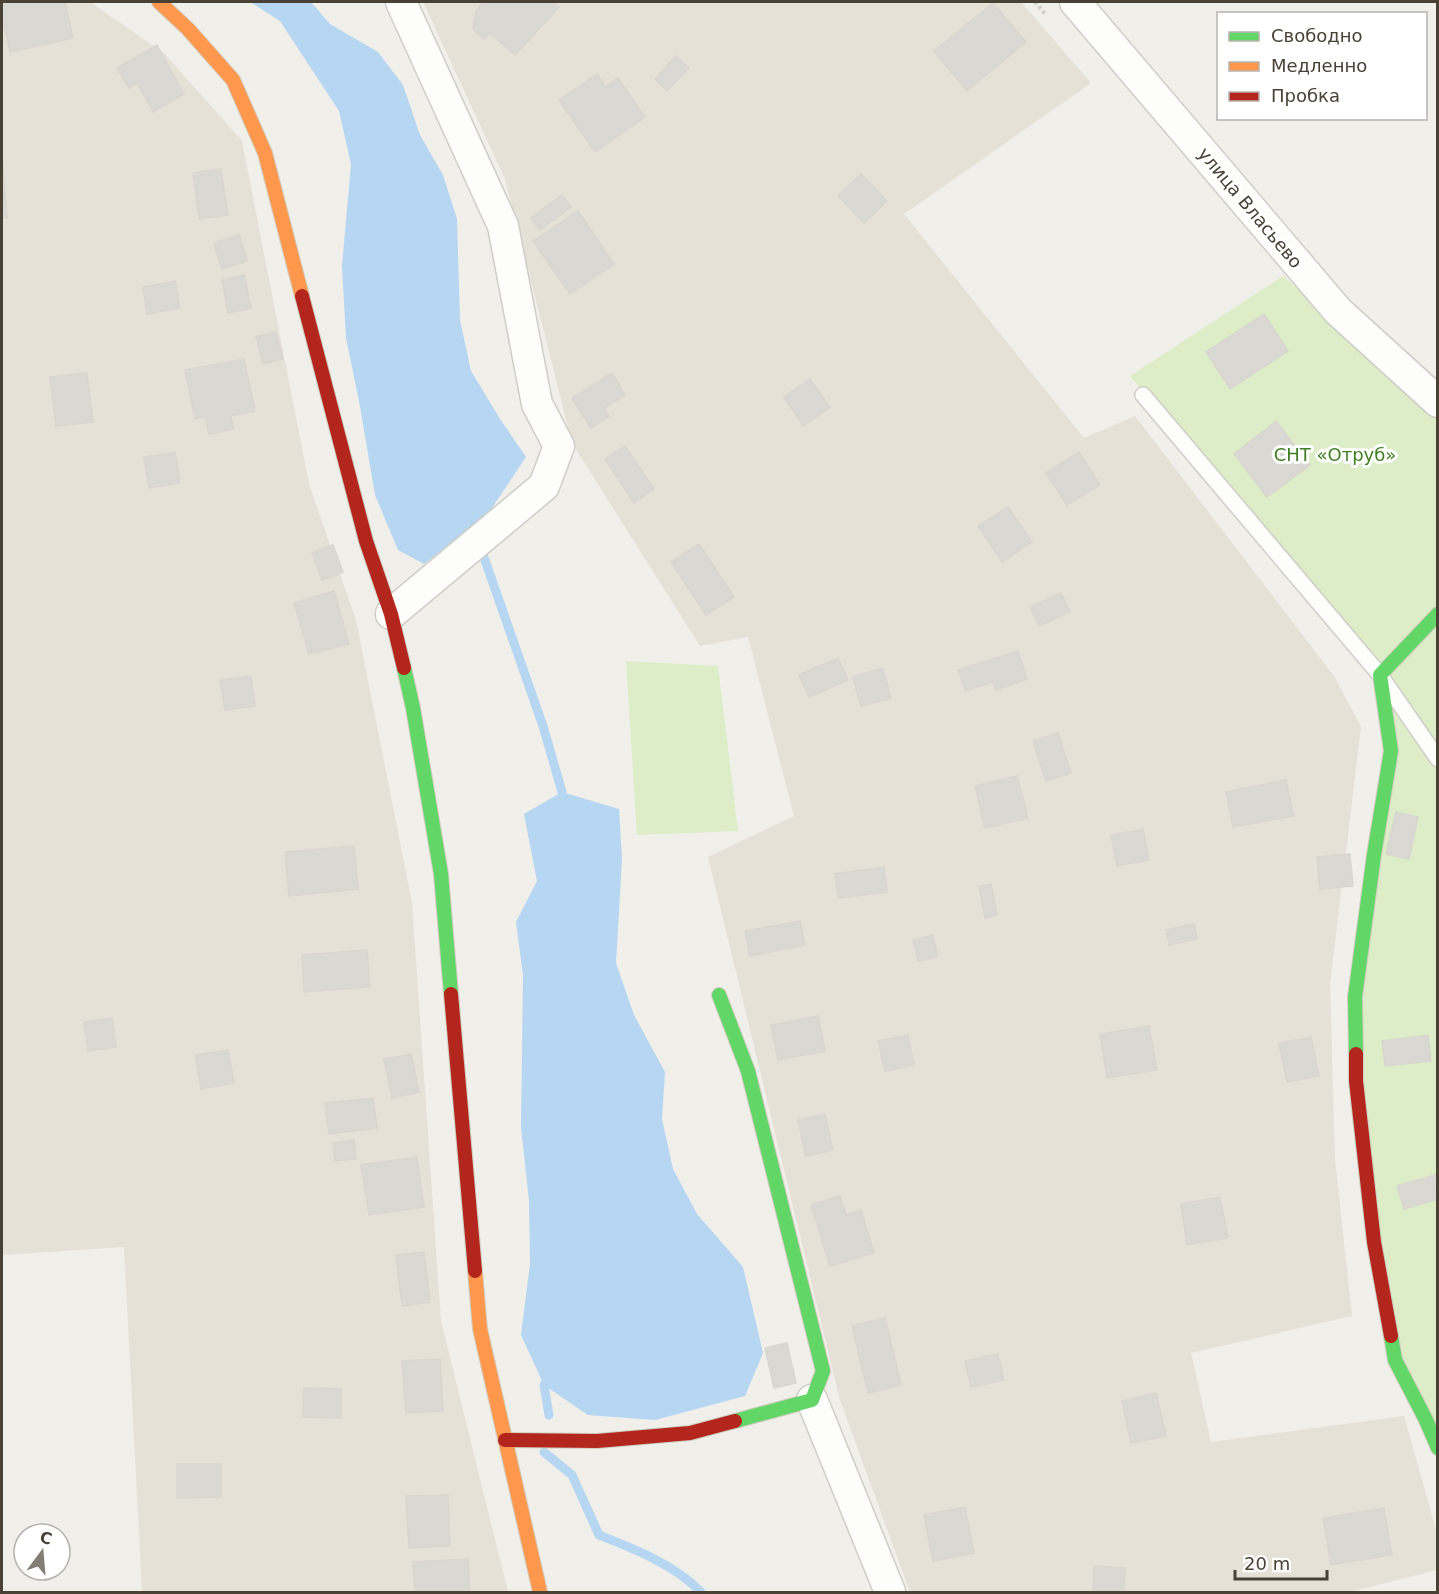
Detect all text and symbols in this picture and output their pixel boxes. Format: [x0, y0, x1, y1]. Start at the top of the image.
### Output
legend [1217, 12, 1427, 120]
text: Свободно [1271, 25, 1363, 46]
text: Медленно [1271, 55, 1367, 76]
text: Пробка [1271, 85, 1340, 106]
street label: улица Власьево [1194, 143, 1307, 272]
park label: СНТ «Отруб» [1274, 444, 1396, 465]
north arrow [12, 1522, 72, 1582]
text: С [38, 1527, 54, 1549]
scale bar [1235, 1543, 1326, 1581]
text: 20 m [1244, 1553, 1290, 1574]

